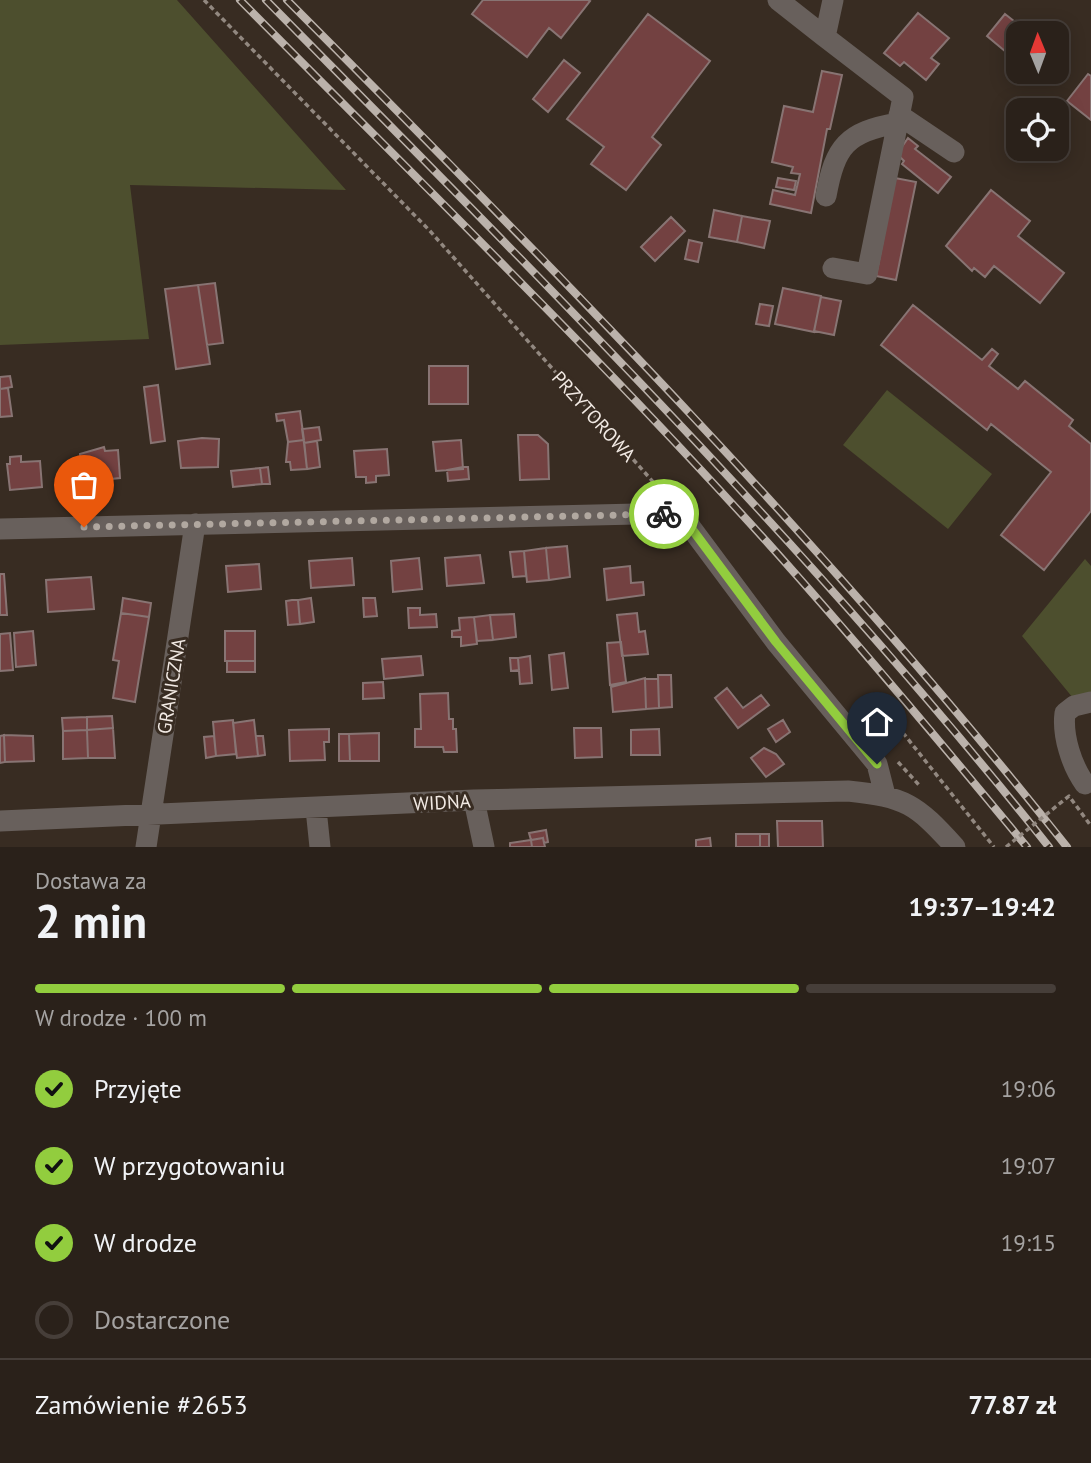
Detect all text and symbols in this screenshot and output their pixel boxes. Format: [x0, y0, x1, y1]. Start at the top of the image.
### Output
north arrow [1006, 21, 1069, 84]
map controls [1006, 21, 1069, 161]
button: locate [1006, 98, 1069, 161]
street label: PRZYTOROWA [547, 366, 641, 466]
pin [54, 455, 114, 527]
icon: bag [65, 466, 103, 504]
courier [629, 479, 699, 549]
icon: bike [645, 495, 683, 533]
street label: GRANICZNA [152, 636, 190, 736]
pin [847, 692, 907, 764]
icon: home [858, 703, 896, 741]
street label: WIDNA [413, 789, 471, 815]
text: Dostawa za [35, 866, 147, 895]
text: 19:37–19:42 [909, 890, 1056, 923]
text: 2 min [35, 891, 147, 951]
text: W drodze · 100 m [35, 1003, 207, 1032]
icon: check [35, 1070, 73, 1108]
text: Przyjęte [94, 1072, 182, 1105]
text: 19:06 [1001, 1074, 1056, 1103]
icon: check [35, 1147, 73, 1185]
text: W przygotowaniu [94, 1149, 285, 1182]
text: 19:07 [1001, 1151, 1056, 1180]
icon: check [35, 1224, 73, 1262]
text: W drodze [94, 1226, 197, 1259]
text: 19:15 [1001, 1228, 1056, 1257]
text: Dostarczone [94, 1303, 230, 1336]
text: Zamówienie #2653 [35, 1388, 248, 1421]
text: 77.87 zł [968, 1388, 1056, 1421]

